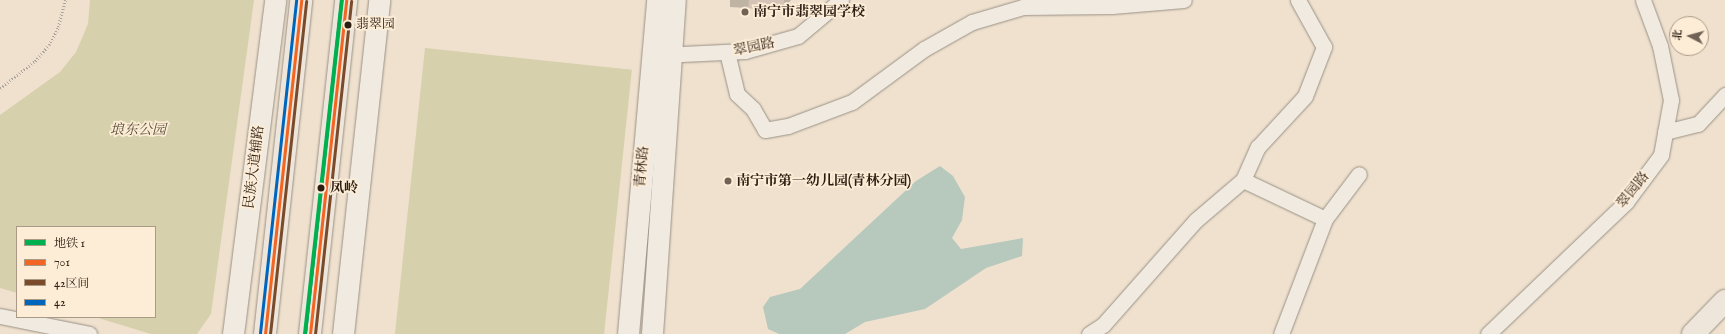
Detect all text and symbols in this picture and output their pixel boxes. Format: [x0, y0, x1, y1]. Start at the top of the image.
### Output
place label: 南宁市翡翠园学校 [753, 4, 865, 20]
marker: 南宁市翡翠园学校 [740, 7, 750, 17]
north arrow [1669, 16, 1709, 56]
place label: 翡翠园 [356, 17, 395, 33]
marker: 翡翠园 [343, 20, 353, 30]
text: 北 [1671, 29, 1686, 41]
street label: 翠园路 [732, 34, 776, 60]
park label: 埌东公园 [110, 122, 166, 138]
street label: 民族大道辅路 [241, 124, 267, 210]
street label: 青林路 [632, 145, 652, 189]
street label: 翠园路 [1613, 168, 1653, 212]
place label: 南宁市第一幼儿园(青林分园) [736, 173, 911, 189]
marker: 南宁市第一幼儿园(青林分园) [723, 176, 733, 186]
place label: 凤岭 [330, 180, 358, 196]
marker: 凤岭 [315, 182, 327, 194]
legend [16, 226, 156, 318]
text: 地铁 1 [54, 236, 85, 251]
text: 701 [54, 255, 70, 270]
text: 42区间 [54, 276, 90, 291]
text: 42 [54, 295, 66, 310]

